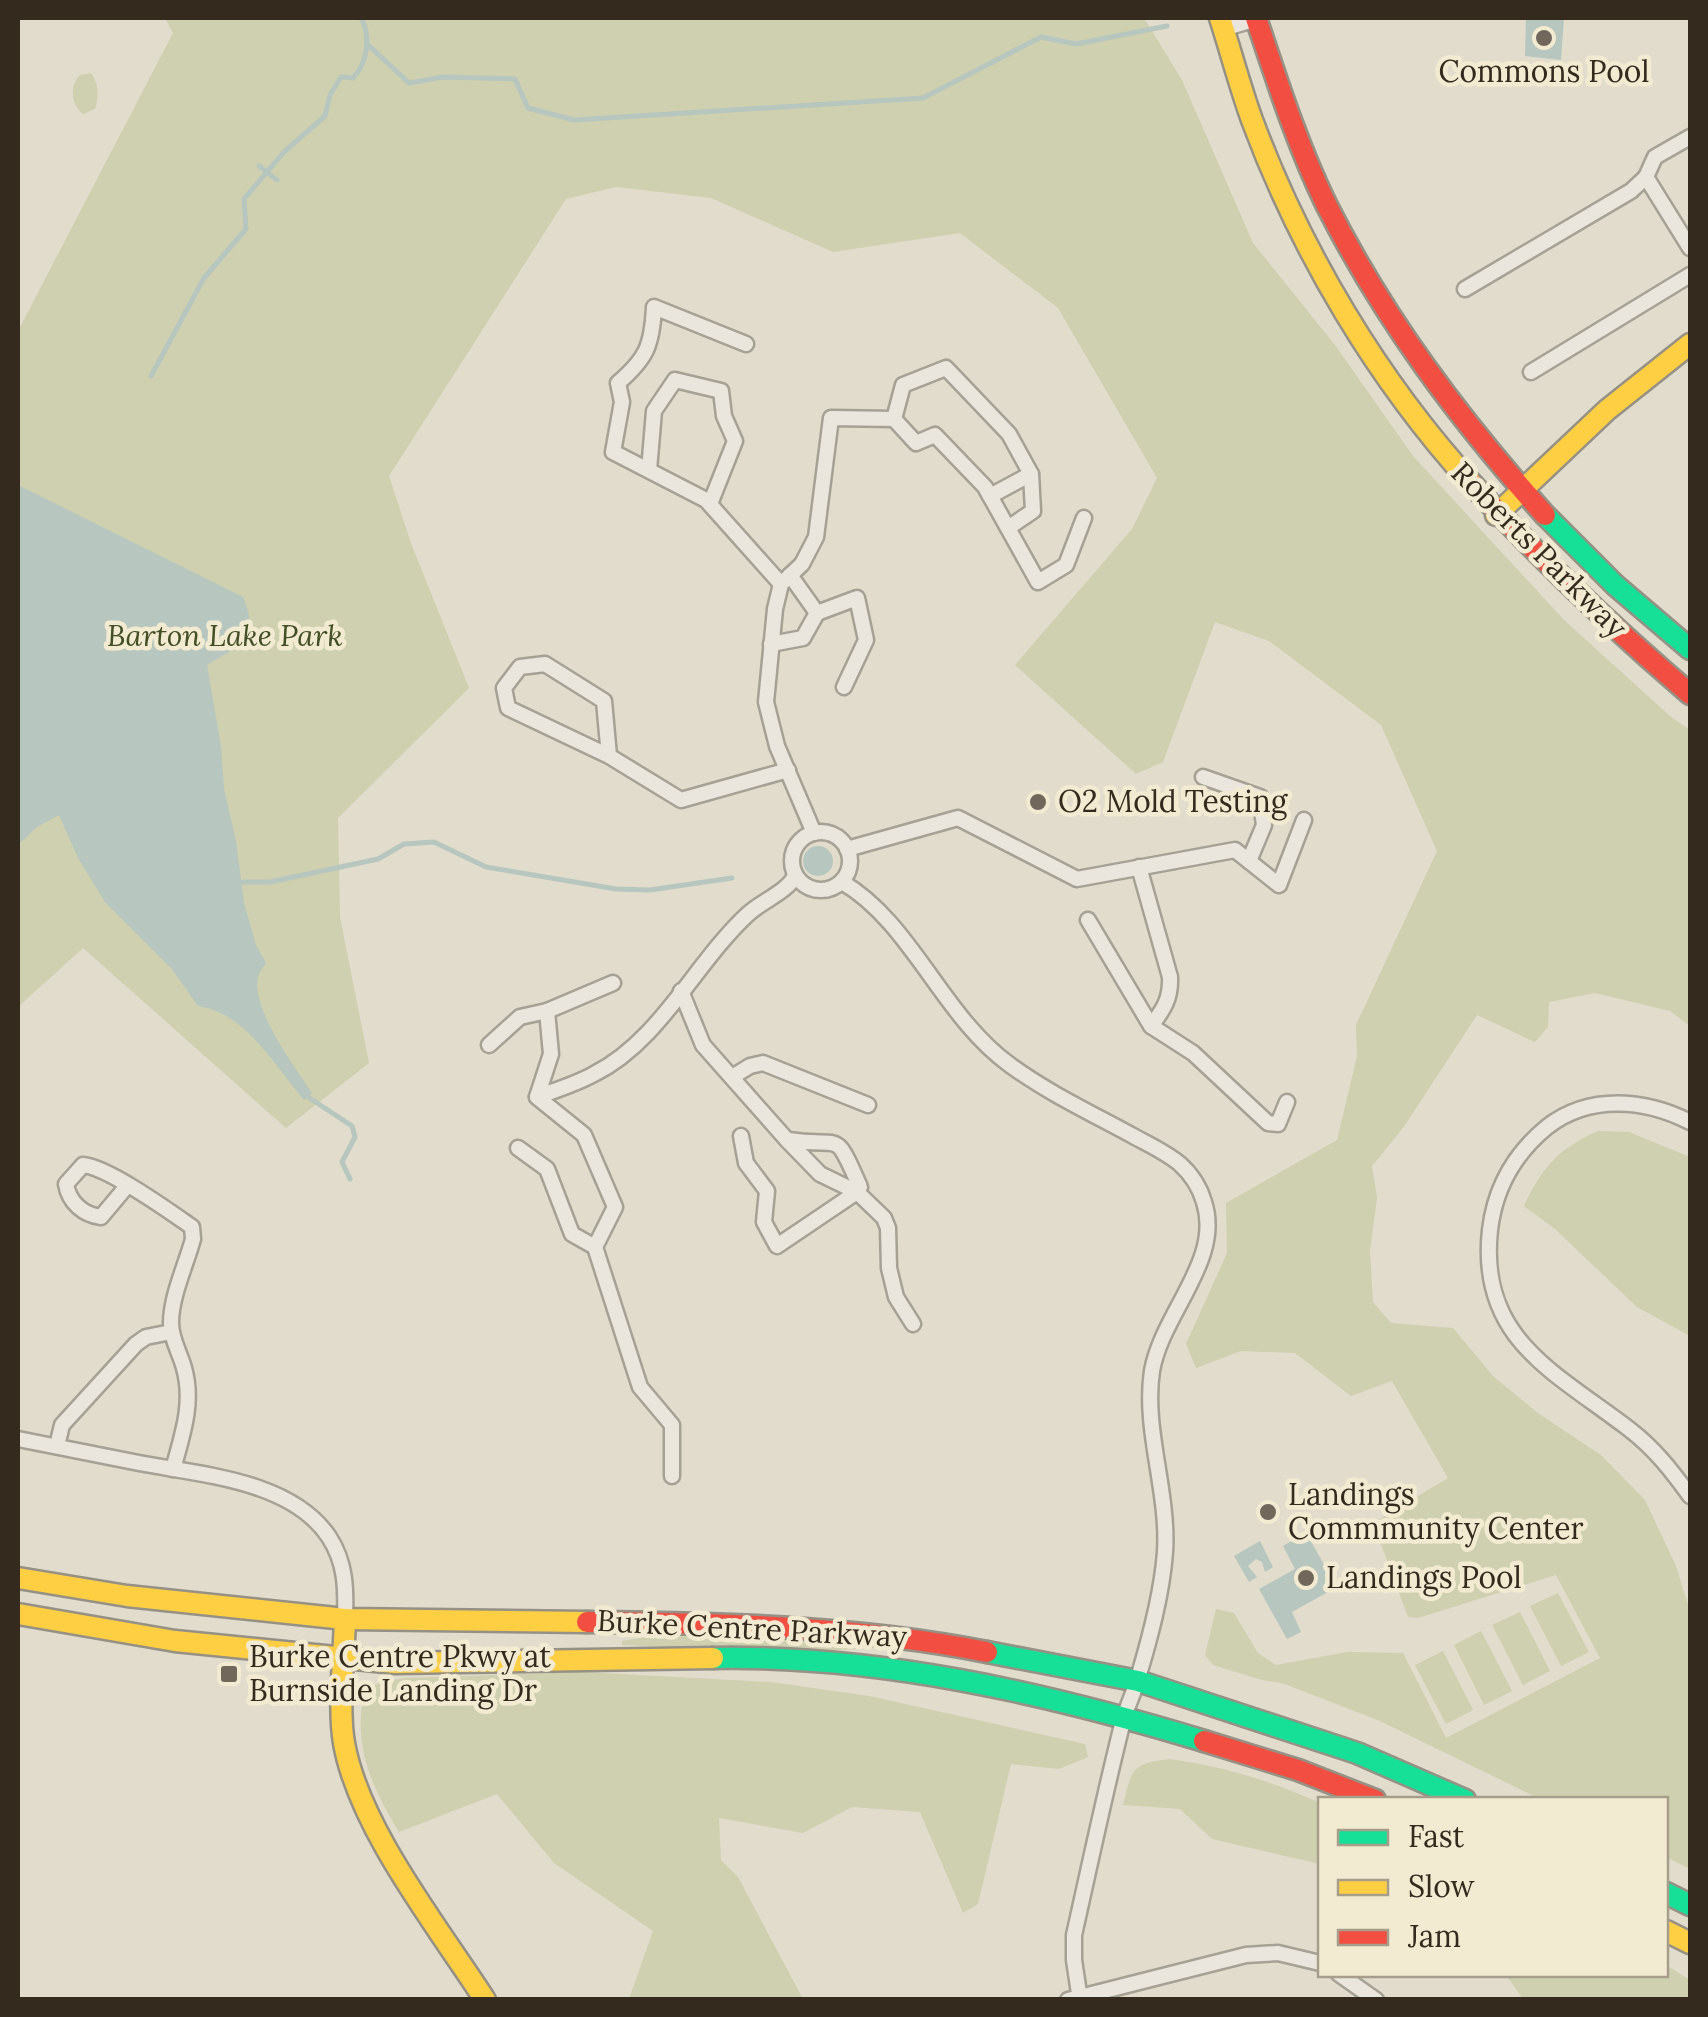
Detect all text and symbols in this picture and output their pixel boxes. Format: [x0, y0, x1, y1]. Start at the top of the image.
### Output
marker: Commons Pool [1533, 27, 1555, 49]
place label: Commons Pool [1439, 52, 1649, 90]
street label: Roberts Parkway [1443, 453, 1636, 646]
park label: Barton Lake Park [107, 616, 343, 654]
place label: O2 Mold Testing [1058, 782, 1289, 821]
marker: O2 Mold Testing [1027, 791, 1049, 813]
place label: Landings Commmunity Center [1288, 1475, 1583, 1548]
marker: Landings Commmunity Center [1257, 1501, 1279, 1523]
place label: Landings Pool [1326, 1558, 1522, 1597]
marker: Landings Pool [1295, 1567, 1317, 1589]
street label: Burke Centre Parkway [596, 1601, 908, 1656]
place label: Burke Centre Pkwy at Burnside Landing Dr [249, 1637, 551, 1710]
marker: Burke Centre Pkwy at Burnside Landing Dr [218, 1663, 240, 1685]
legend [1318, 1797, 1668, 1977]
text: Fast [1408, 1817, 1465, 1855]
text: Slow [1408, 1867, 1474, 1905]
text: Jam [1407, 1917, 1461, 1955]

